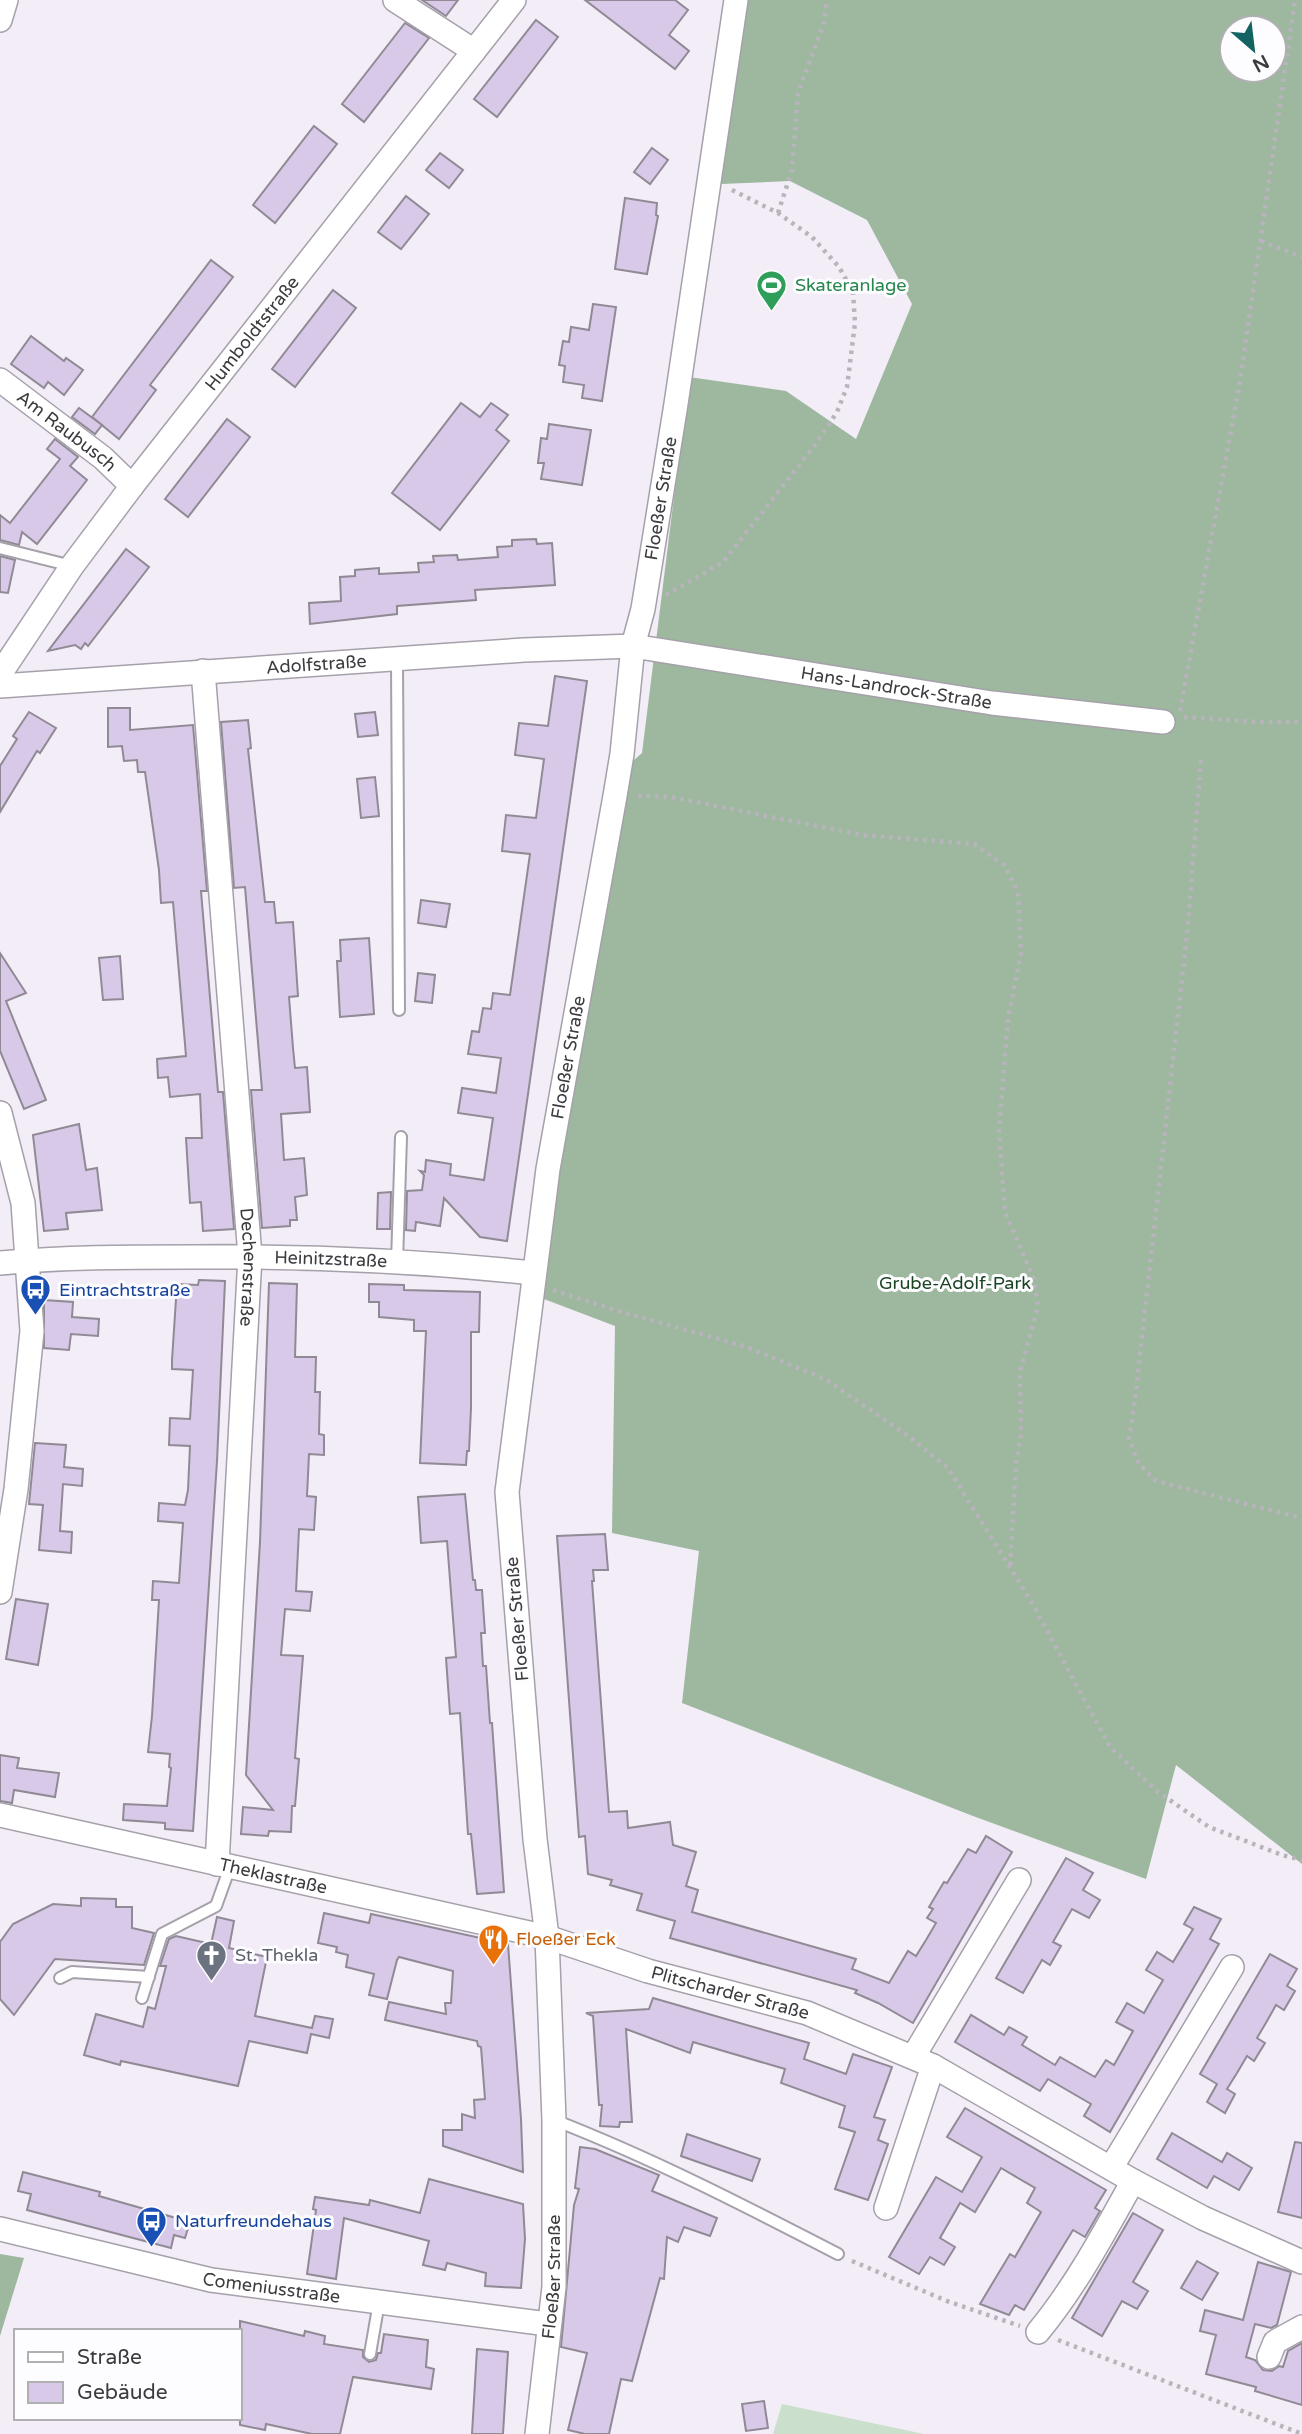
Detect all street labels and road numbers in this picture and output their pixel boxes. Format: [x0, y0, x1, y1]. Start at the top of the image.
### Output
street label: Humboldtstraße [200, 272, 304, 395]
street label: Am Raubusch [13, 386, 121, 476]
street label: Floeßer Straße [640, 435, 682, 562]
street label: Adolfstraße [265, 650, 367, 679]
street label: Hans-Landrock-Straße [799, 662, 994, 714]
street label: Floeßer Straße [546, 994, 590, 1121]
street label: Dechenstraße [235, 1207, 261, 1327]
street label: Heinitzstraße [274, 1246, 388, 1272]
street label: Floeßer Straße [501, 1556, 533, 1682]
street label: Theklastraße [217, 1853, 329, 1899]
street label: Plitscharder Straße [649, 1961, 812, 2024]
street label: Floeßer Straße [537, 2214, 565, 2340]
street label: Comeniusstraße [200, 2267, 342, 2308]

